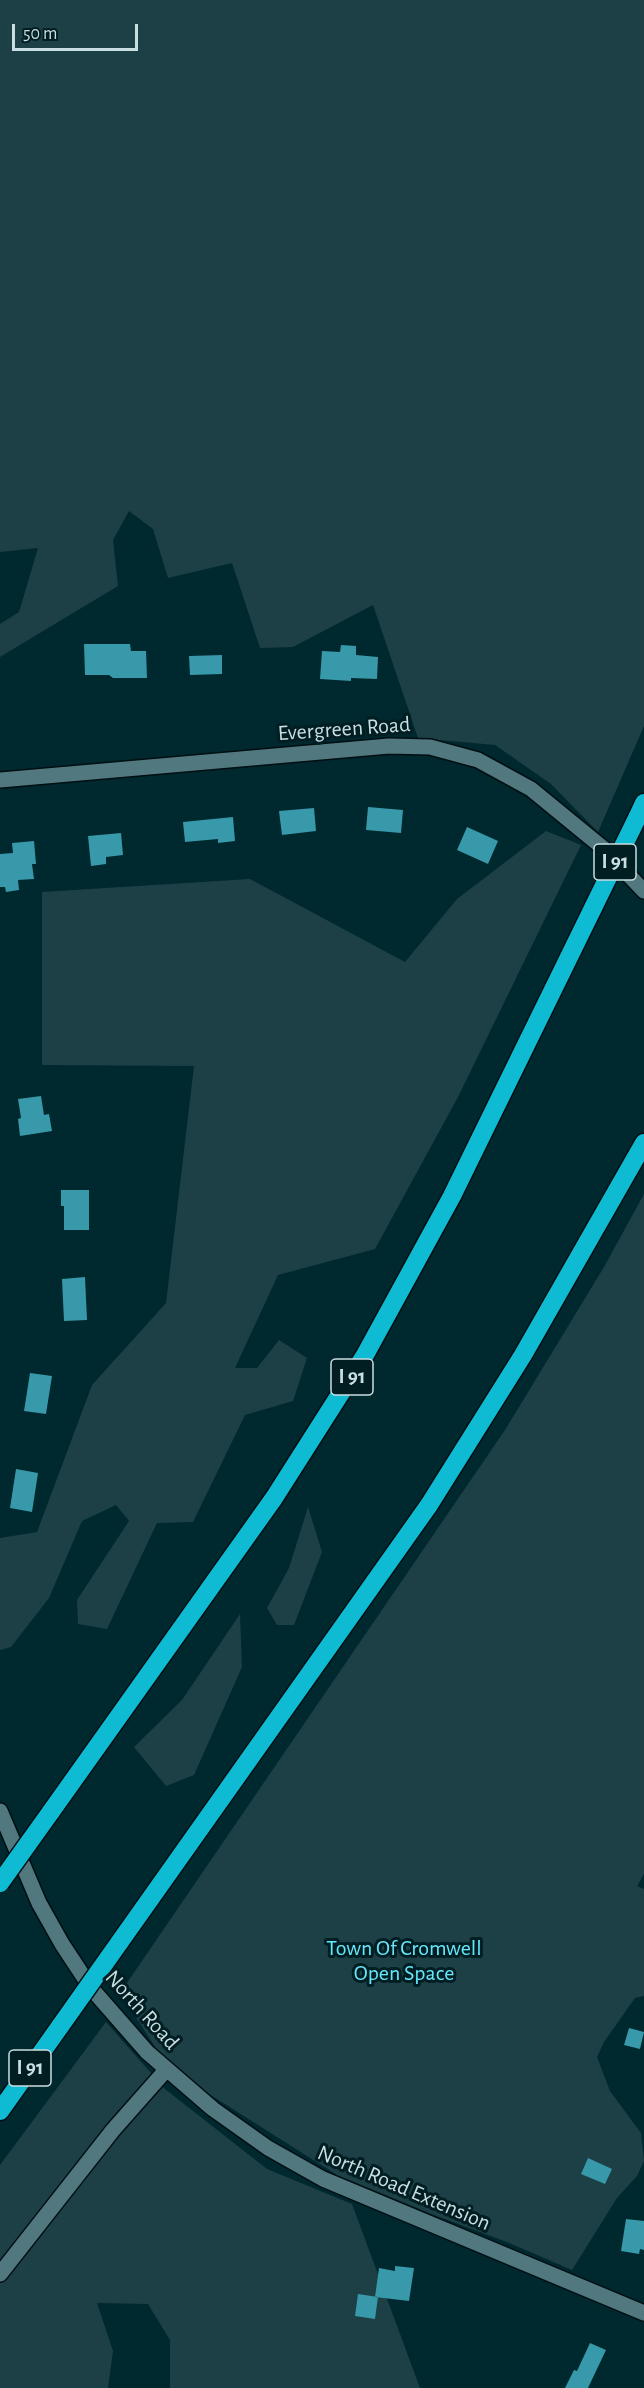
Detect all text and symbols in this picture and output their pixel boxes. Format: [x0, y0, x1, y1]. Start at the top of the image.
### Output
scale bar [15, 12, 141, 50]
text: 50 m [23, 25, 57, 43]
street label: Evergreen Road [277, 711, 411, 747]
road number: I 91 [594, 844, 636, 880]
road number: I 91 [331, 1359, 373, 1395]
park label: Town Of Cromwell Open Space [326, 1935, 482, 1987]
street label: North Road [99, 1965, 185, 2055]
road number: I 91 [9, 2050, 51, 2086]
street label: North Road Extension [313, 2140, 495, 2236]

